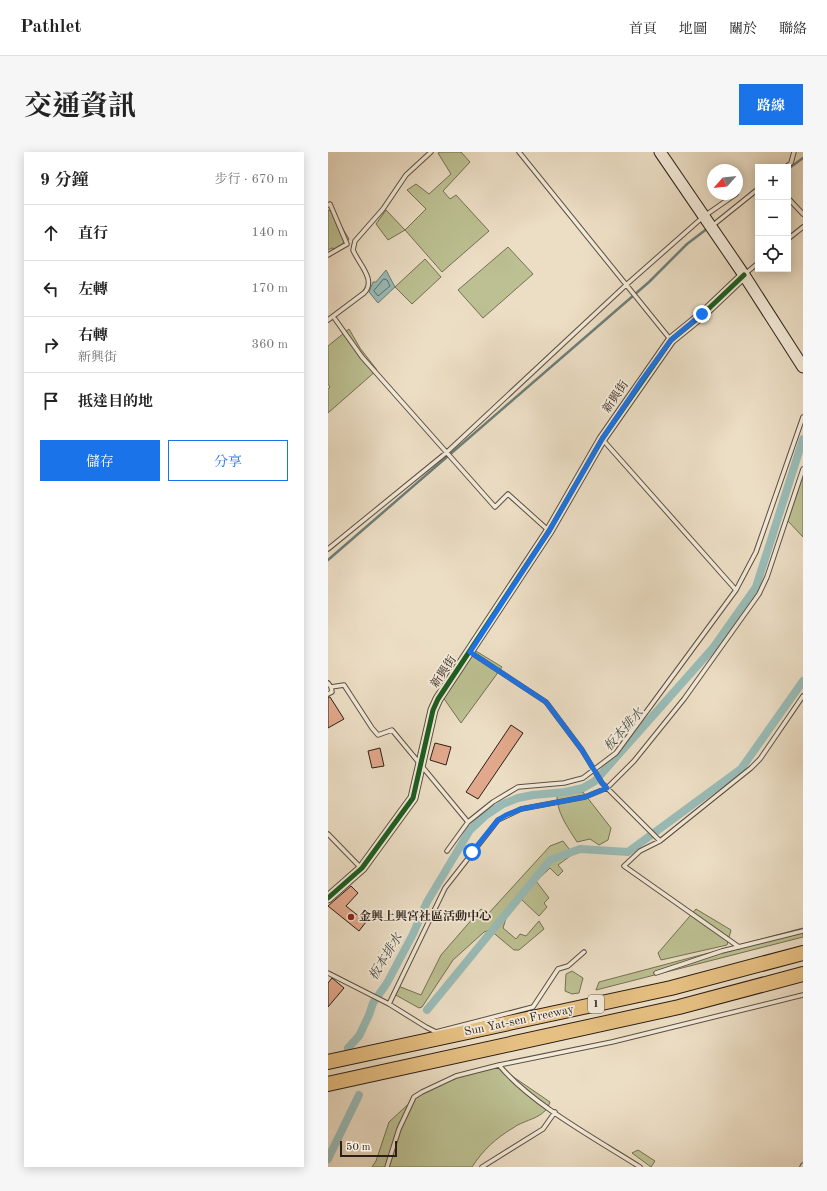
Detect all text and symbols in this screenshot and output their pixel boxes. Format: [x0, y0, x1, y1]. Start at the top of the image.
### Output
text: Pathlet [20, 18, 81, 37]
text: 首頁 [629, 22, 657, 36]
text: 地圖 [679, 22, 707, 36]
text: 關於 [729, 22, 757, 36]
text: 聯絡 [779, 22, 807, 36]
button: 路線 [739, 84, 803, 125]
text: 交通資訊 [24, 94, 136, 122]
north arrow [707, 164, 743, 200]
map controls [755, 164, 791, 272]
button: + [755, 164, 791, 200]
text: 9 分鐘 [40, 172, 89, 189]
text: 步行 · 670 m [214, 173, 288, 186]
button: − [755, 200, 791, 236]
icon: ahead [40, 222, 62, 244]
text: 140 m [251, 226, 288, 239]
text: 直行 [78, 227, 108, 242]
button: locate [755, 236, 791, 272]
icon: left [40, 278, 62, 300]
text: 170 m [251, 282, 288, 295]
text: 左轉 [78, 283, 108, 298]
route end [693, 305, 711, 323]
text: 右轉 [78, 329, 108, 344]
icon: right [40, 334, 62, 356]
text: 360 m [251, 338, 288, 351]
text: 新興街 [78, 351, 117, 364]
street label: 新興街 [599, 377, 632, 415]
icon: arrive [40, 390, 62, 412]
text: 抵達目的地 [78, 395, 153, 410]
button: 儲存 [40, 440, 160, 481]
button: 分享 [168, 440, 288, 481]
street label: 新興街 [427, 652, 460, 690]
water label: 板本排水 [601, 704, 648, 754]
route start [463, 843, 481, 861]
place label: 金興上興宮社區活動中心 [359, 909, 491, 923]
marker: 金興上興宮社區活動中心 [346, 912, 356, 922]
water label: 板本排水 [366, 929, 406, 983]
road number: 1 [588, 995, 604, 1013]
street label: Sun Yat-sen Freeway [463, 1003, 576, 1039]
scale bar [340, 1139, 397, 1158]
text: 50 m [346, 1142, 371, 1153]

